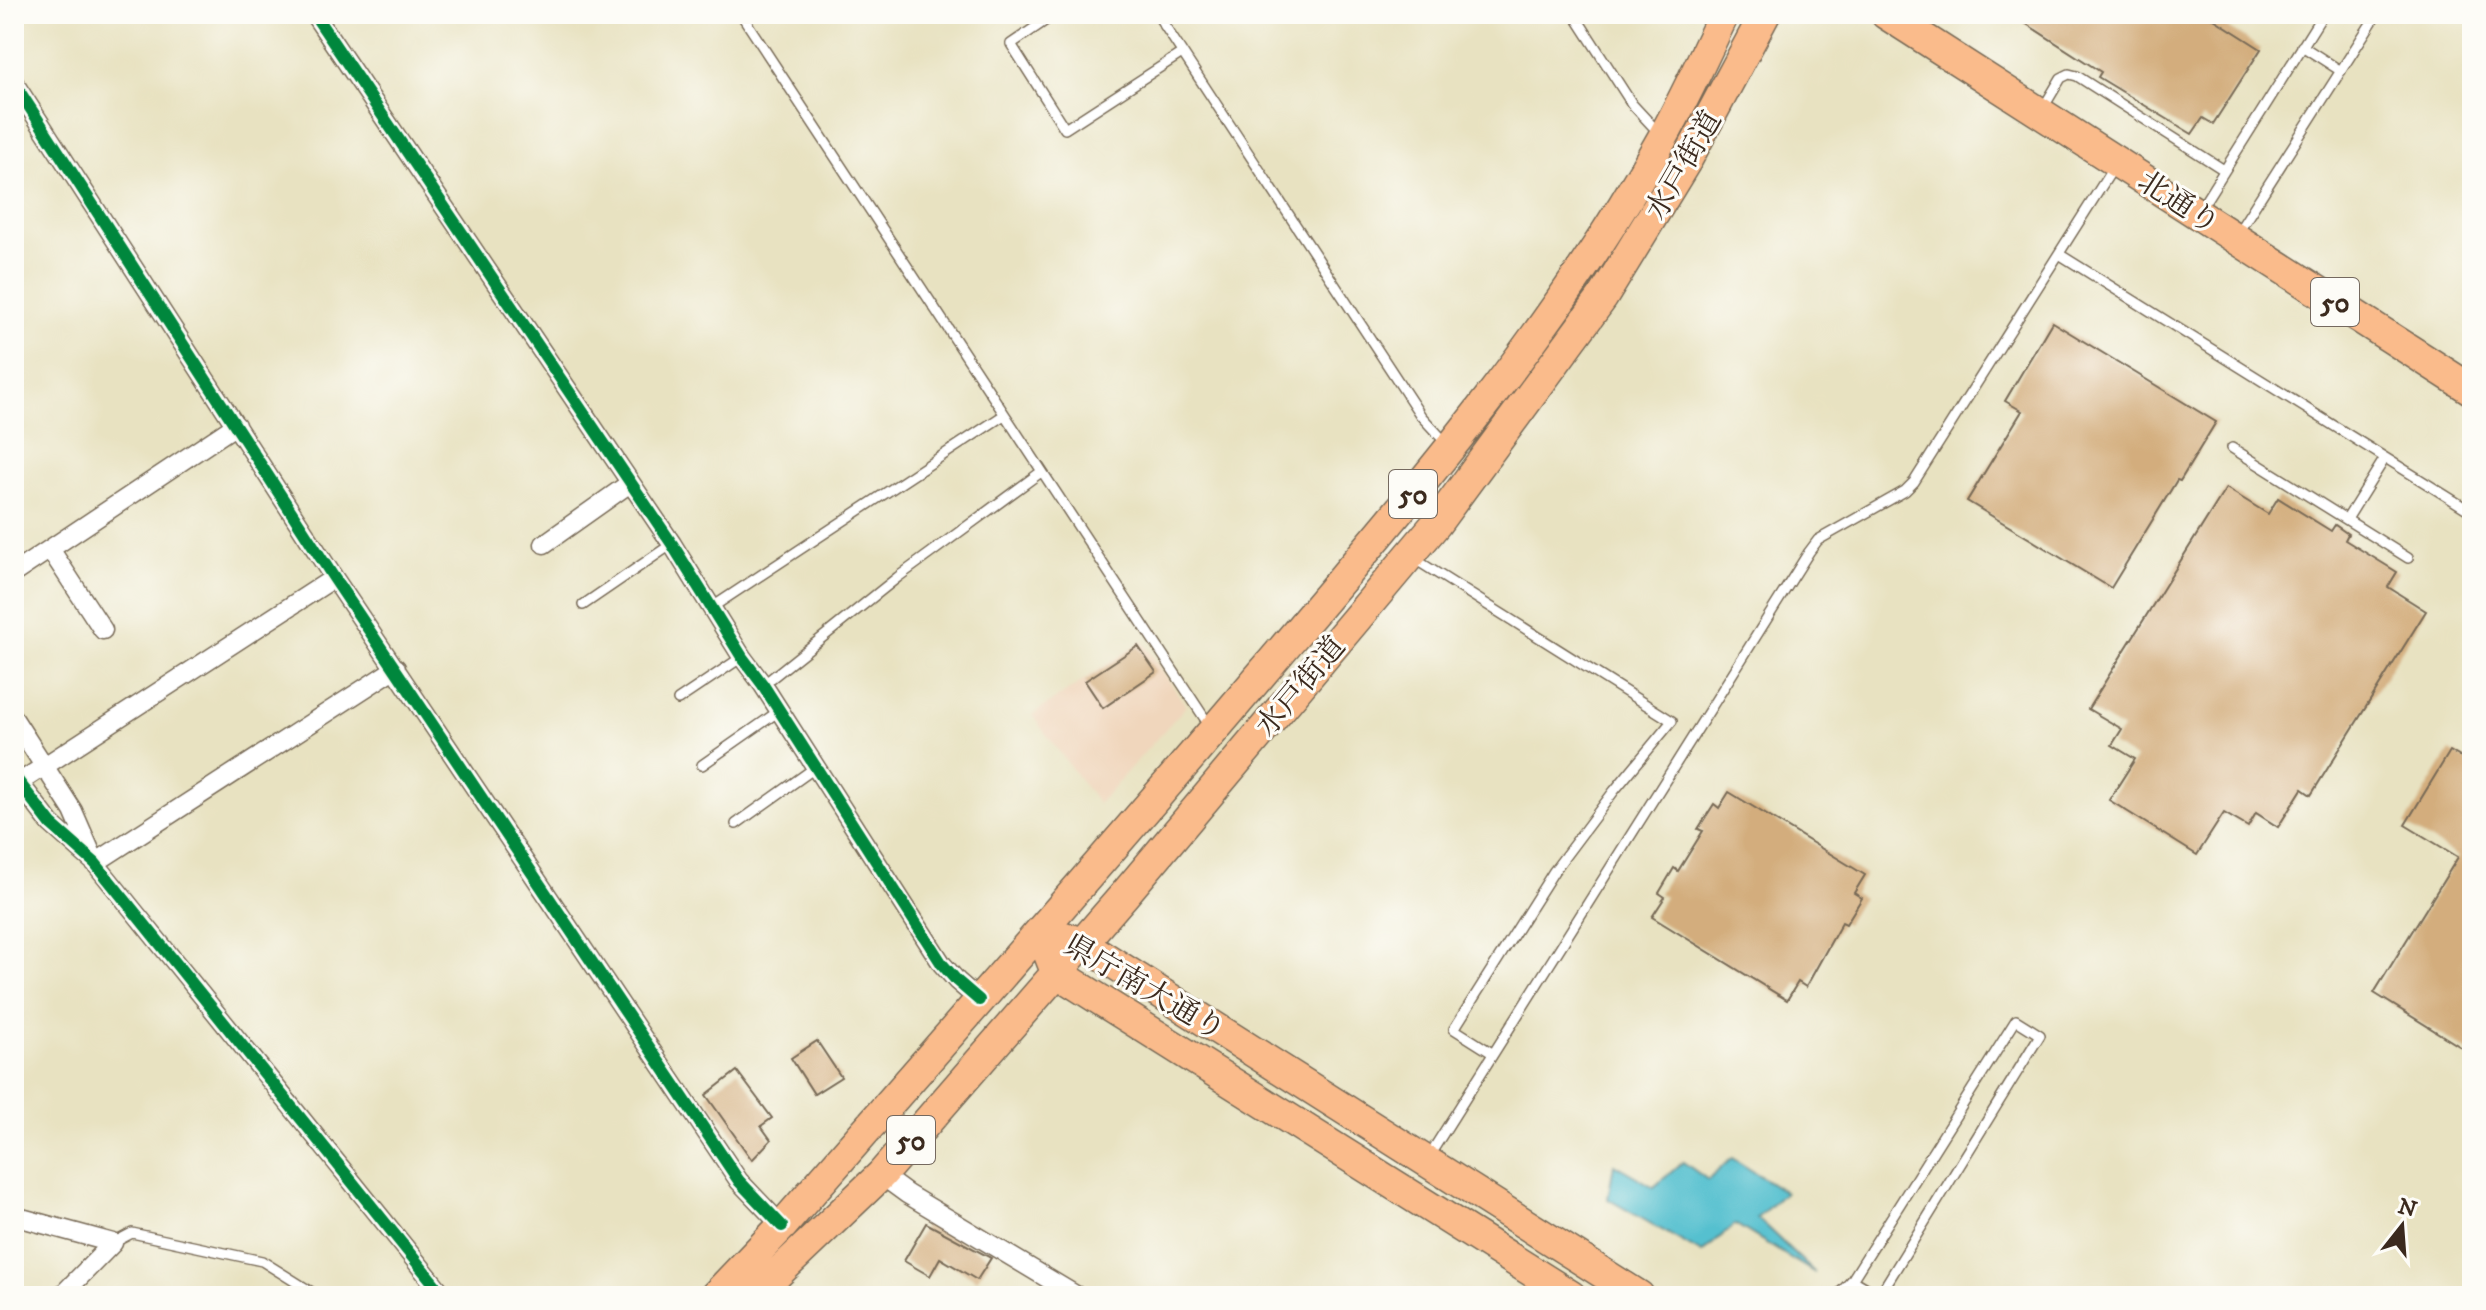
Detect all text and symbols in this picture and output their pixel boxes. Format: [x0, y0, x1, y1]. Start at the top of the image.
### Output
street label: 水戸街道 [1638, 105, 1730, 227]
street label: 北通り [2130, 163, 2226, 243]
road number: 50 [2311, 278, 2359, 326]
road number: 50 [1389, 470, 1437, 518]
street label: 水戸街道 [1248, 629, 1354, 745]
street label: 県庁南大通り [1057, 927, 1231, 1049]
road number: 50 [887, 1116, 935, 1164]
north arrow [2362, 1186, 2442, 1266]
text: N [2395, 1193, 2420, 1224]

